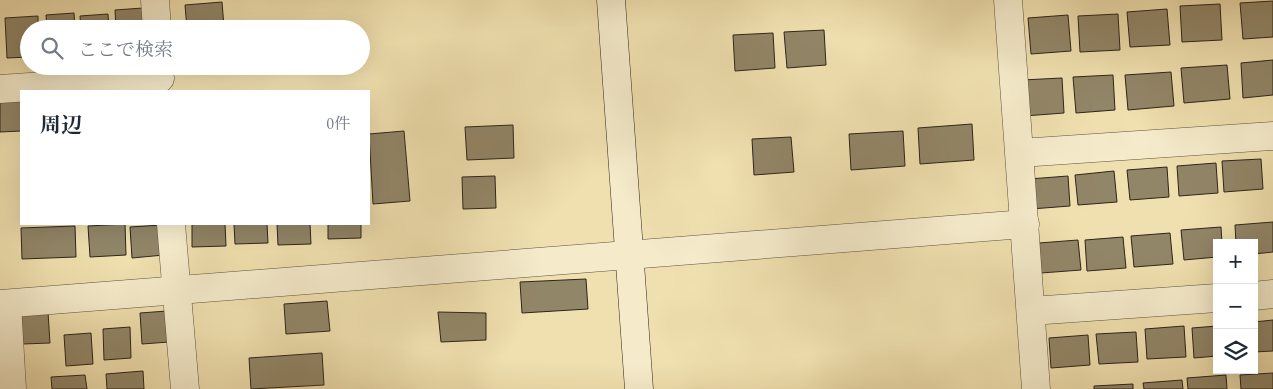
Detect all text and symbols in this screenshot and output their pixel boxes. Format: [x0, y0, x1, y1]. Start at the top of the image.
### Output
search box [20, 20, 370, 75]
icon: search [38, 34, 66, 62]
text: ここで検索 [78, 37, 173, 62]
text: 周辺 [40, 111, 82, 138]
text: 0件 [326, 113, 350, 134]
map controls [1213, 239, 1258, 374]
button: + [1213, 239, 1258, 284]
button: − [1213, 284, 1258, 329]
button: layers [1213, 329, 1258, 374]

